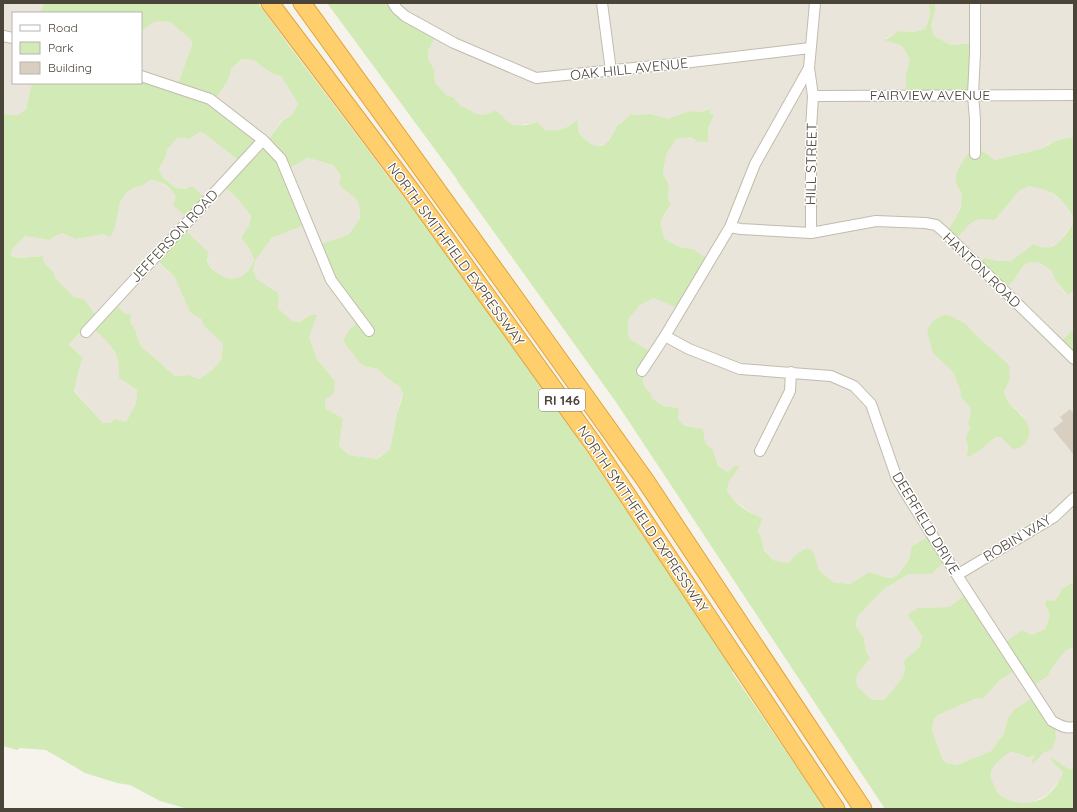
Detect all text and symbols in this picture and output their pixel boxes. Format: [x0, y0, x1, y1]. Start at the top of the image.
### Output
legend [12, 12, 142, 84]
text: Road [48, 20, 78, 35]
text: Park [48, 40, 73, 55]
street label: OAK HILL AVENUE [569, 54, 689, 84]
text: Building [48, 60, 92, 75]
street label: FAIRVIEW AVENUE [870, 86, 990, 104]
street label: HILL STREET [801, 123, 821, 205]
street label: NORTH SMITHFIELD EXPRESSWAY [383, 159, 529, 349]
street label: JEFFERSON ROAD [126, 186, 222, 286]
street label: HANTON ROAD [939, 228, 1025, 312]
road number: RI 146 [539, 389, 585, 411]
street label: NORTH SMITHFIELD EXPRESSWAY [573, 422, 713, 616]
street label: DEERFIELD DRIVE [888, 469, 964, 578]
street label: ROBIN WAY [980, 511, 1054, 565]

